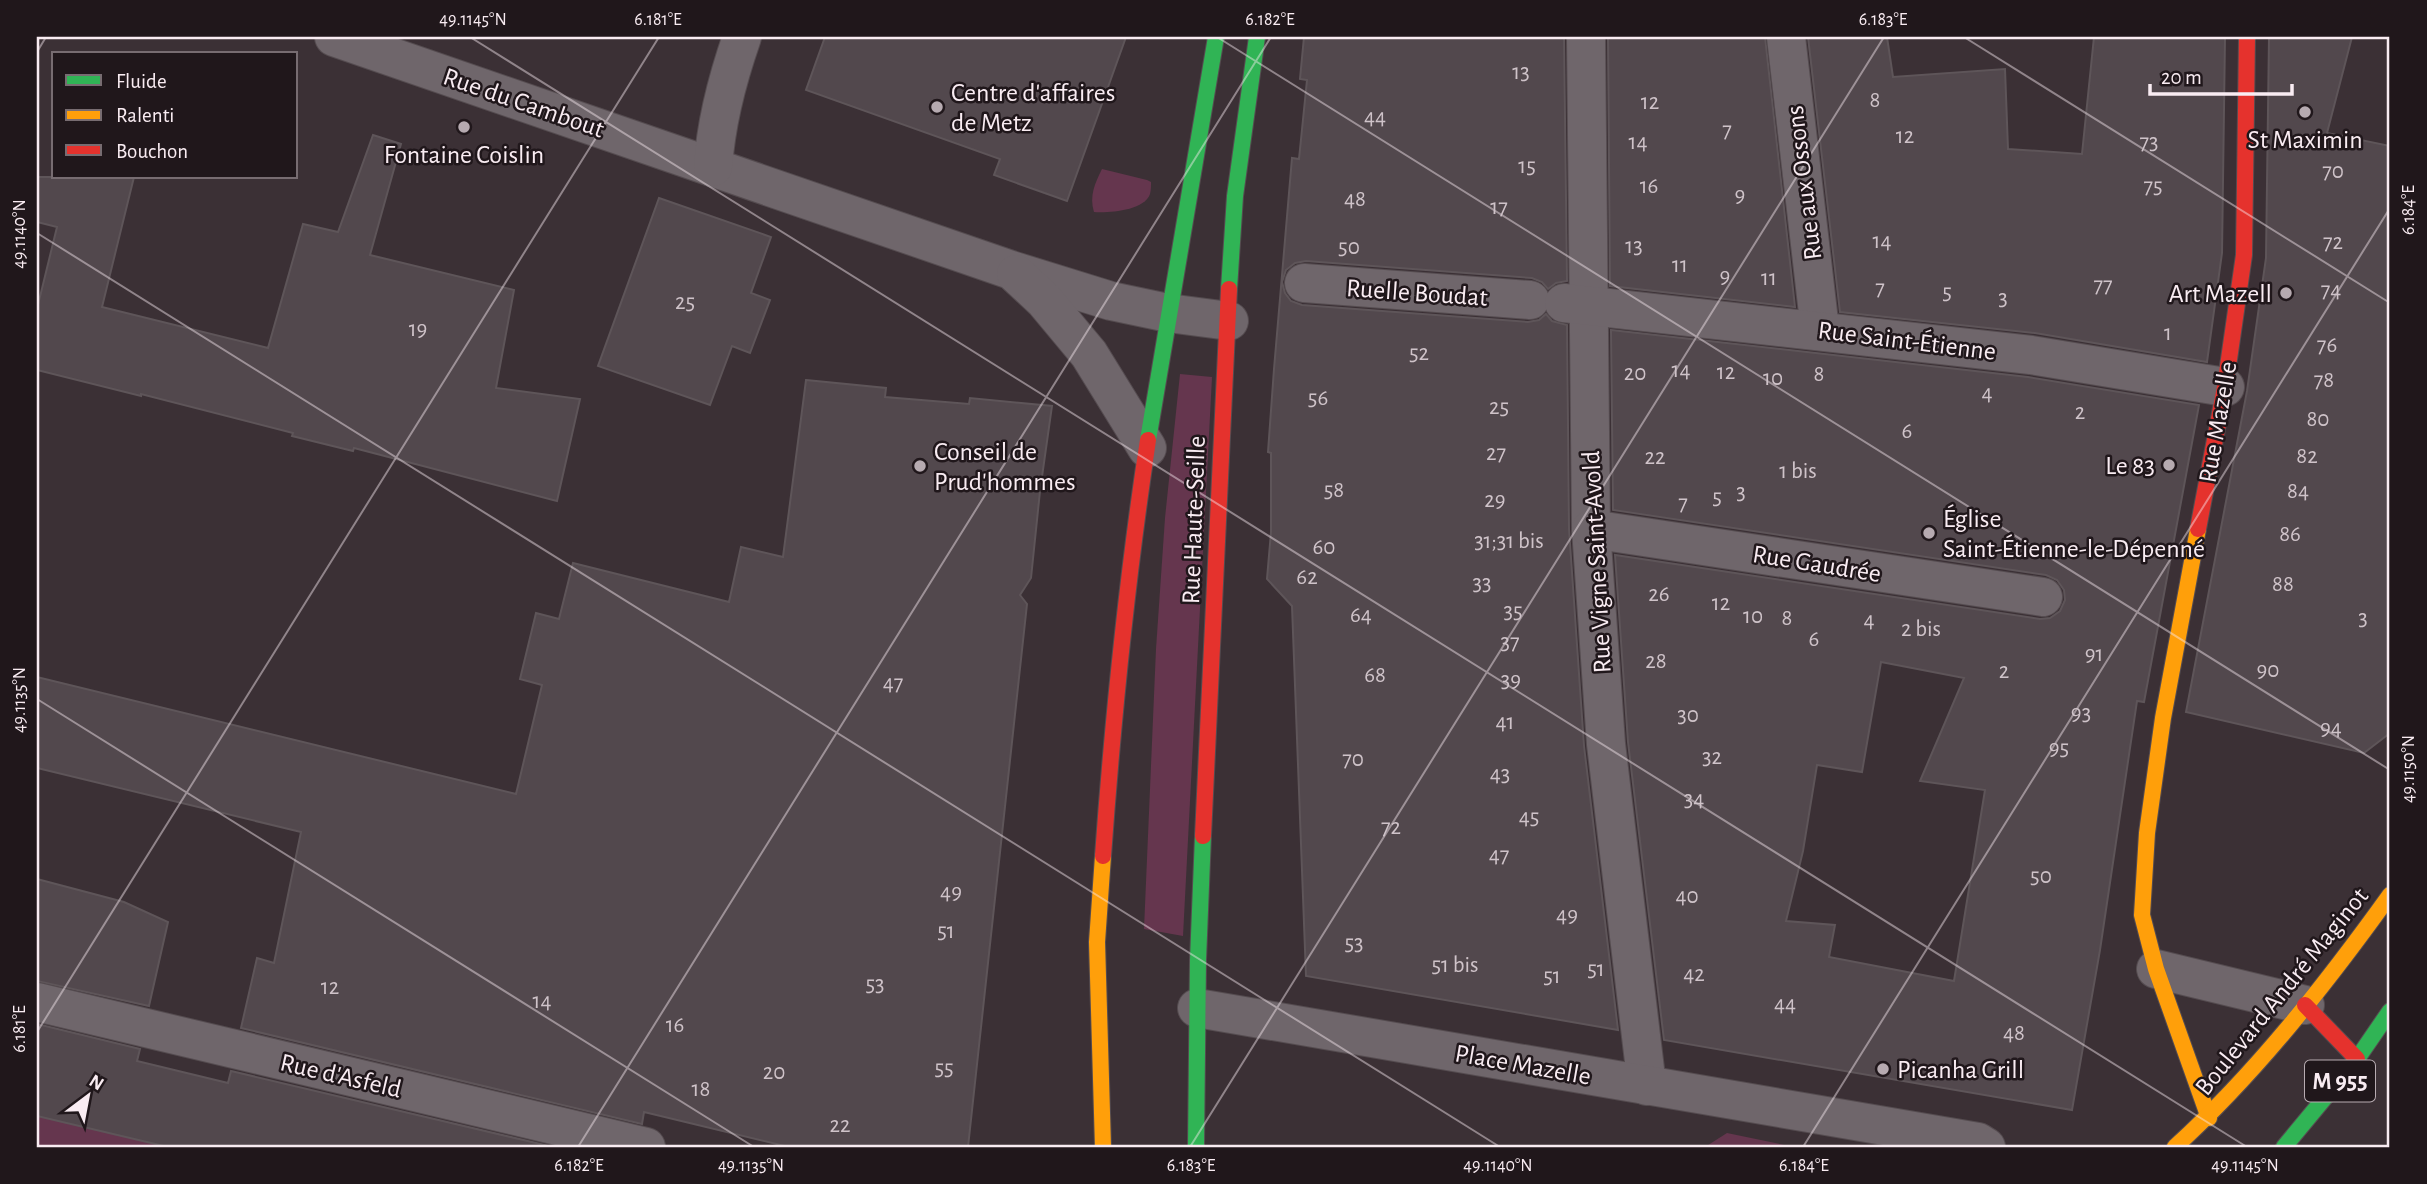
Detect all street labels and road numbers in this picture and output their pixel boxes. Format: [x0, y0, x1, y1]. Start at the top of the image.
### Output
street label: Rue du Cambout [440, 63, 607, 143]
street label: Rue aux Ossons [1782, 104, 1826, 262]
street label: Ruelle Boudat [1345, 275, 1489, 311]
street label: Rue Saint-Étienne [1816, 315, 1998, 365]
street label: Rue Mazelle [2195, 359, 2241, 485]
street label: Rue Haute-Seille [1178, 435, 1210, 605]
street label: Rue Vigne Saint-Avold [1578, 450, 1616, 674]
street label: Rue Gaudrée [1751, 541, 1883, 587]
street label: Boulevard André Maginot [2190, 883, 2373, 1100]
street label: Place Mazelle [1453, 1040, 1593, 1090]
street label: Rue d'Asfeld [278, 1049, 404, 1103]
road number: M 955 [2305, 1060, 2375, 1101]

